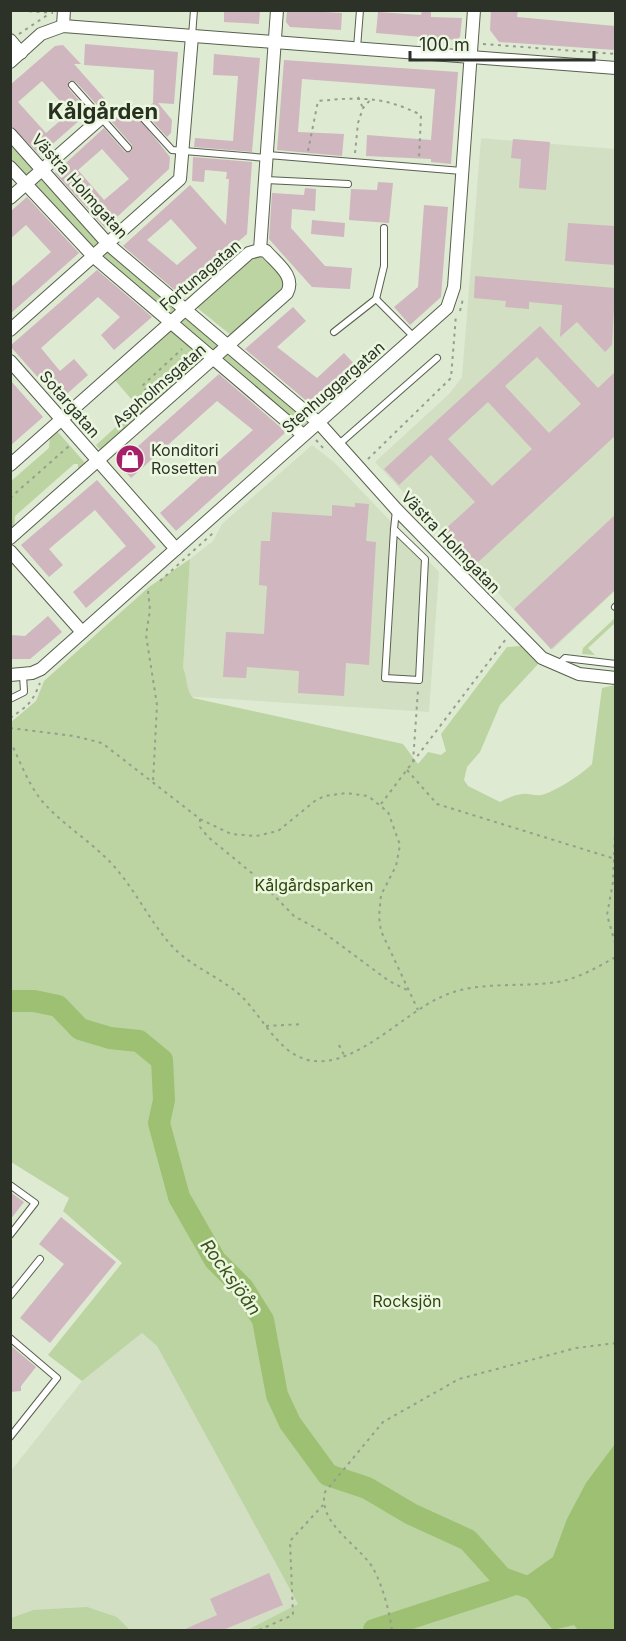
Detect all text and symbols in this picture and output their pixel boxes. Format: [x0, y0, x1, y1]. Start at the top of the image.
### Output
scale bar [410, 24, 594, 62]
text: 100 m [419, 34, 470, 55]
district label: Kålgården [48, 98, 158, 124]
street label: Västra Holmgatan [28, 129, 132, 243]
street label: Fortunagatan [155, 235, 245, 315]
street label: Stenhuggargatan [277, 337, 389, 437]
street label: Aspholmsgatan [108, 339, 210, 431]
street label: Sotargatan [35, 366, 105, 442]
place label: Konditori Rosetten [151, 440, 219, 478]
shop icon: Konditori Rosetten [114, 443, 146, 475]
street label: Västra Holmgatan [397, 487, 505, 597]
park label: Kålgårdsparken [255, 875, 373, 895]
water label: Rocksjöån [196, 1235, 266, 1319]
park label: Rocksjön [373, 1291, 441, 1311]

